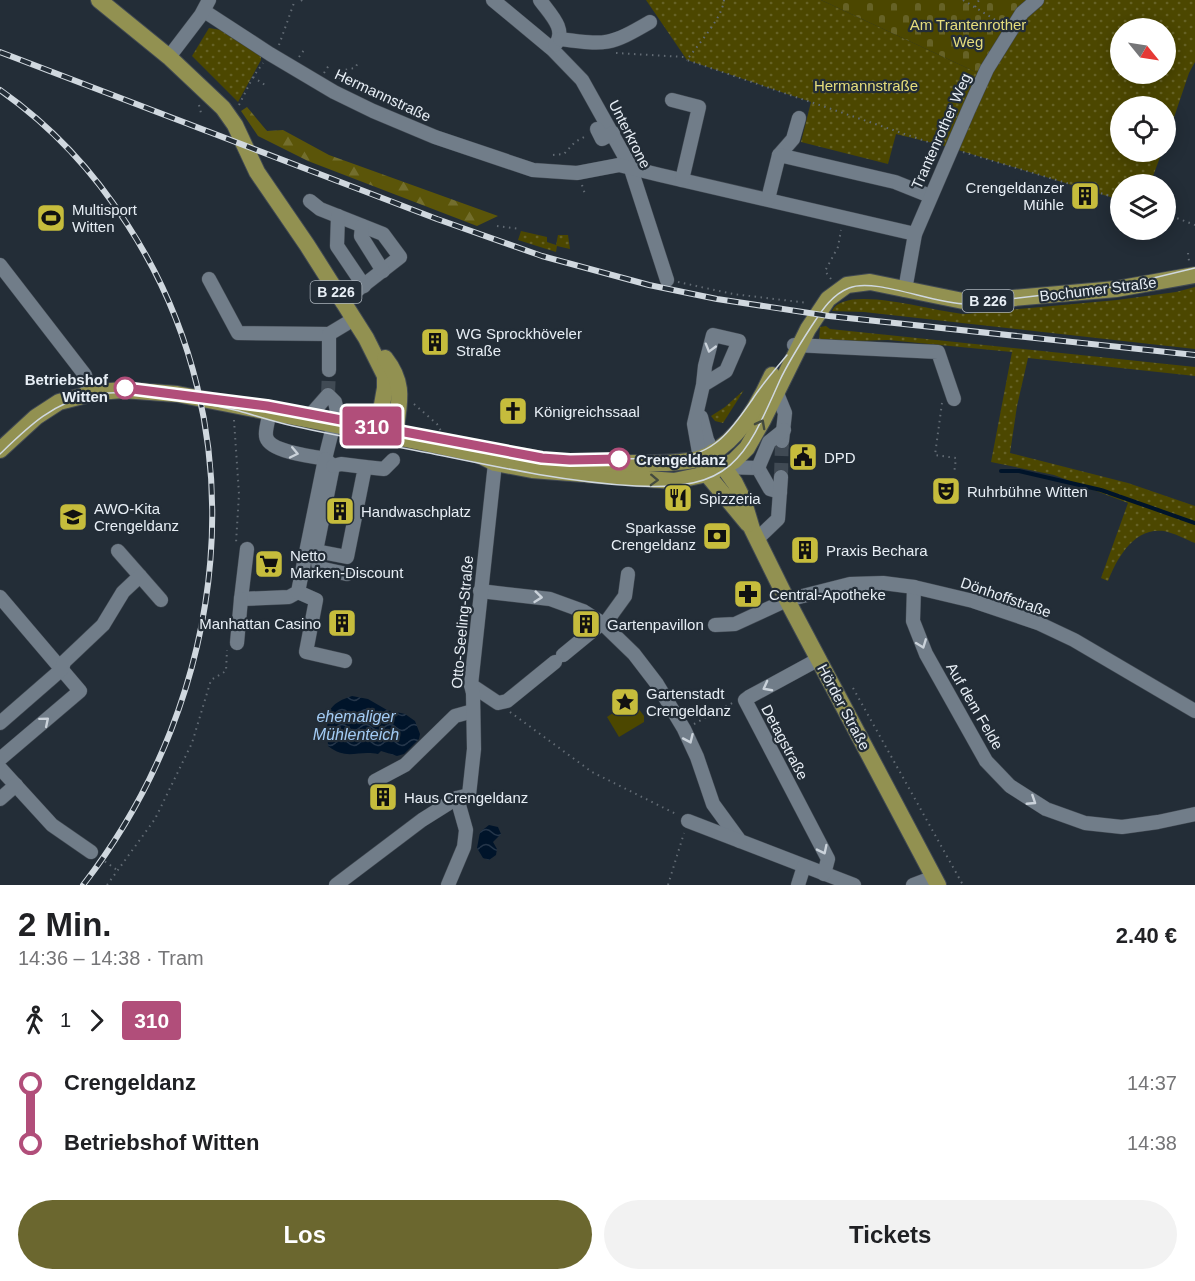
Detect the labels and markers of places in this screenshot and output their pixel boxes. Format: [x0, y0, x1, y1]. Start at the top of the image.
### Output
place label: Crengeldanzer Mühle [966, 179, 1064, 213]
building icon: Crengeldanzer Mühle [1069, 180, 1101, 212]
place label: Multisport Witten [72, 201, 138, 235]
sports icon: Multisport Witten [35, 202, 67, 234]
place label: WG Sprockhöveler Straße [456, 325, 582, 359]
building icon: WG Sprockhöveler Straße [419, 326, 451, 358]
place label: Betriebshof Witten [25, 371, 109, 405]
marker: Betriebshof Witten [114, 377, 136, 399]
church icon: Königreichssaal [497, 395, 529, 427]
place label: Königreichssaal [534, 403, 640, 420]
public building icon: DPD [787, 441, 819, 473]
marker: Crengeldanz [608, 448, 630, 470]
place label: DPD [824, 449, 856, 466]
place label: Crengeldanz [636, 451, 726, 468]
theatre icon: Ruhrbühne Witten [930, 475, 962, 507]
restaurant icon: Spizzeria [662, 482, 694, 514]
place label: Ruhrbühne Witten [967, 483, 1088, 500]
place label: Spizzeria [699, 490, 761, 507]
building icon: Handwaschplatz [324, 495, 356, 527]
place label: AWO-Kita Crengeldanz [94, 500, 179, 534]
school or university icon: AWO-Kita Crengeldanz [57, 501, 89, 533]
place label: Handwaschplatz [361, 503, 471, 520]
place label: Sparkasse Crengeldanz [611, 519, 696, 553]
bank icon: Sparkasse Crengeldanz [701, 520, 733, 552]
building icon: Praxis Bechara [789, 534, 821, 566]
place label: Praxis Bechara [826, 542, 928, 559]
place label: Netto Marken-Discount [290, 547, 404, 581]
supermarket icon: Netto Marken-Discount [253, 548, 285, 580]
pharmacy icon: Central-Apotheke [732, 578, 764, 610]
place label: Central-Apotheke [769, 586, 886, 603]
building icon: Manhattan Casino [326, 607, 358, 639]
building icon: Gartenpavillon [570, 608, 602, 640]
place label: Manhattan Casino [199, 615, 321, 632]
place label: Gartenpavillon [607, 616, 704, 633]
place label: Gartenstadt Crengeldanz [646, 685, 731, 719]
place icon: Gartenstadt Crengeldanz [609, 686, 641, 718]
building icon: Haus Crengeldanz [367, 781, 399, 813]
place label: Haus Crengeldanz [404, 789, 528, 806]

